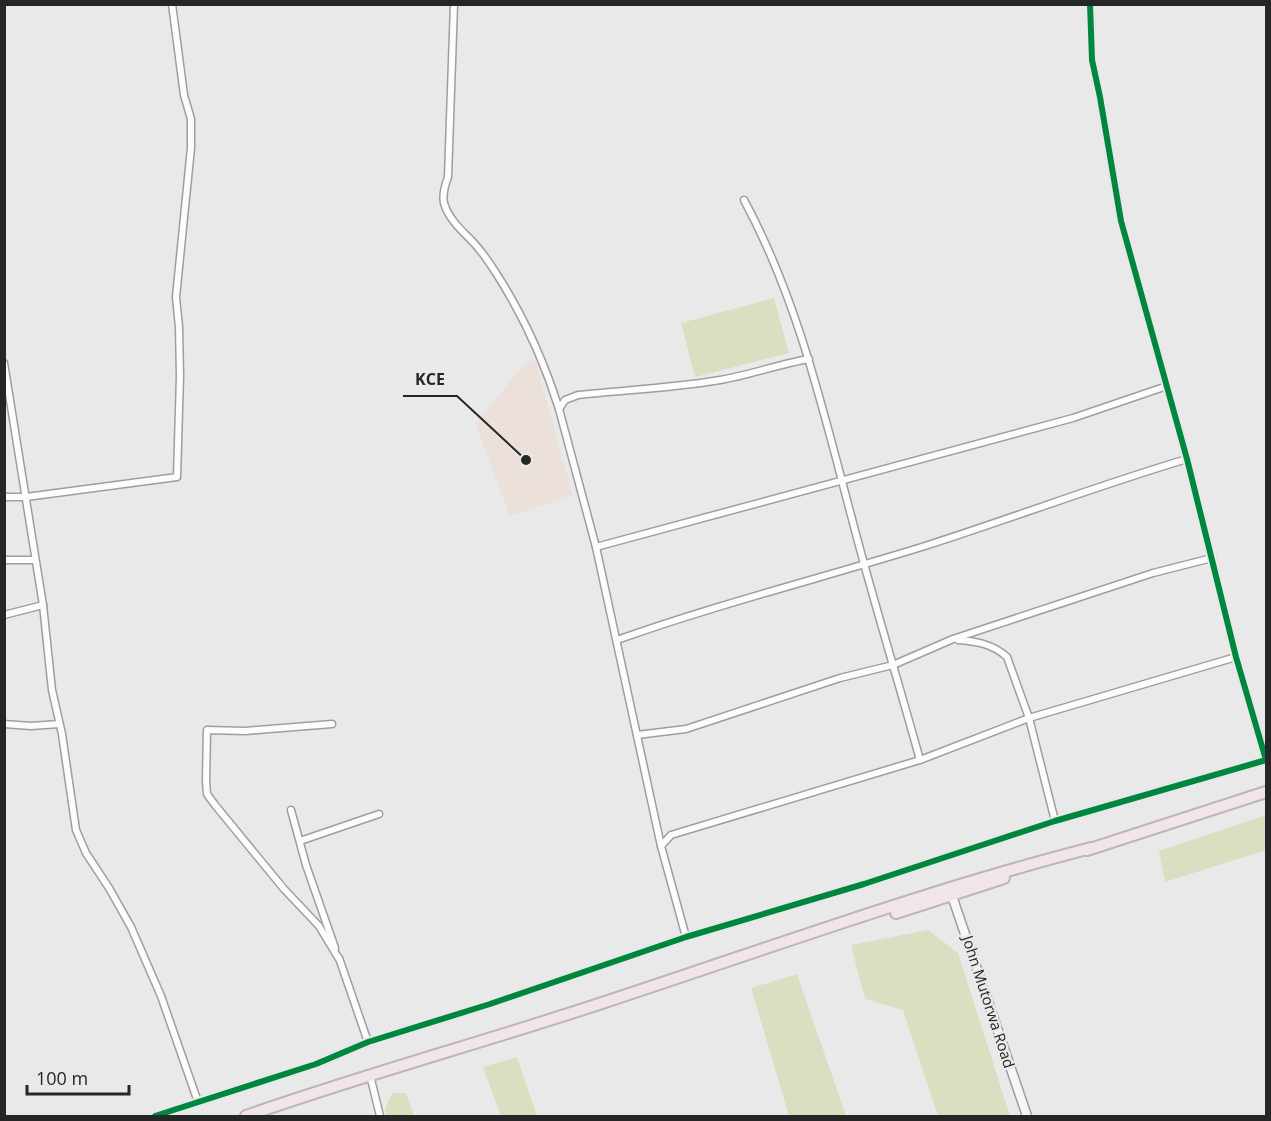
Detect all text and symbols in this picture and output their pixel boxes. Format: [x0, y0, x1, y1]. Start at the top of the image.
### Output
callout: KCE [403, 362, 457, 396]
text: KCE [415, 368, 445, 390]
street label: John Mutorwa Road [957, 931, 1020, 1070]
scale bar [27, 1058, 129, 1096]
text: 100 m [36, 1066, 88, 1090]

